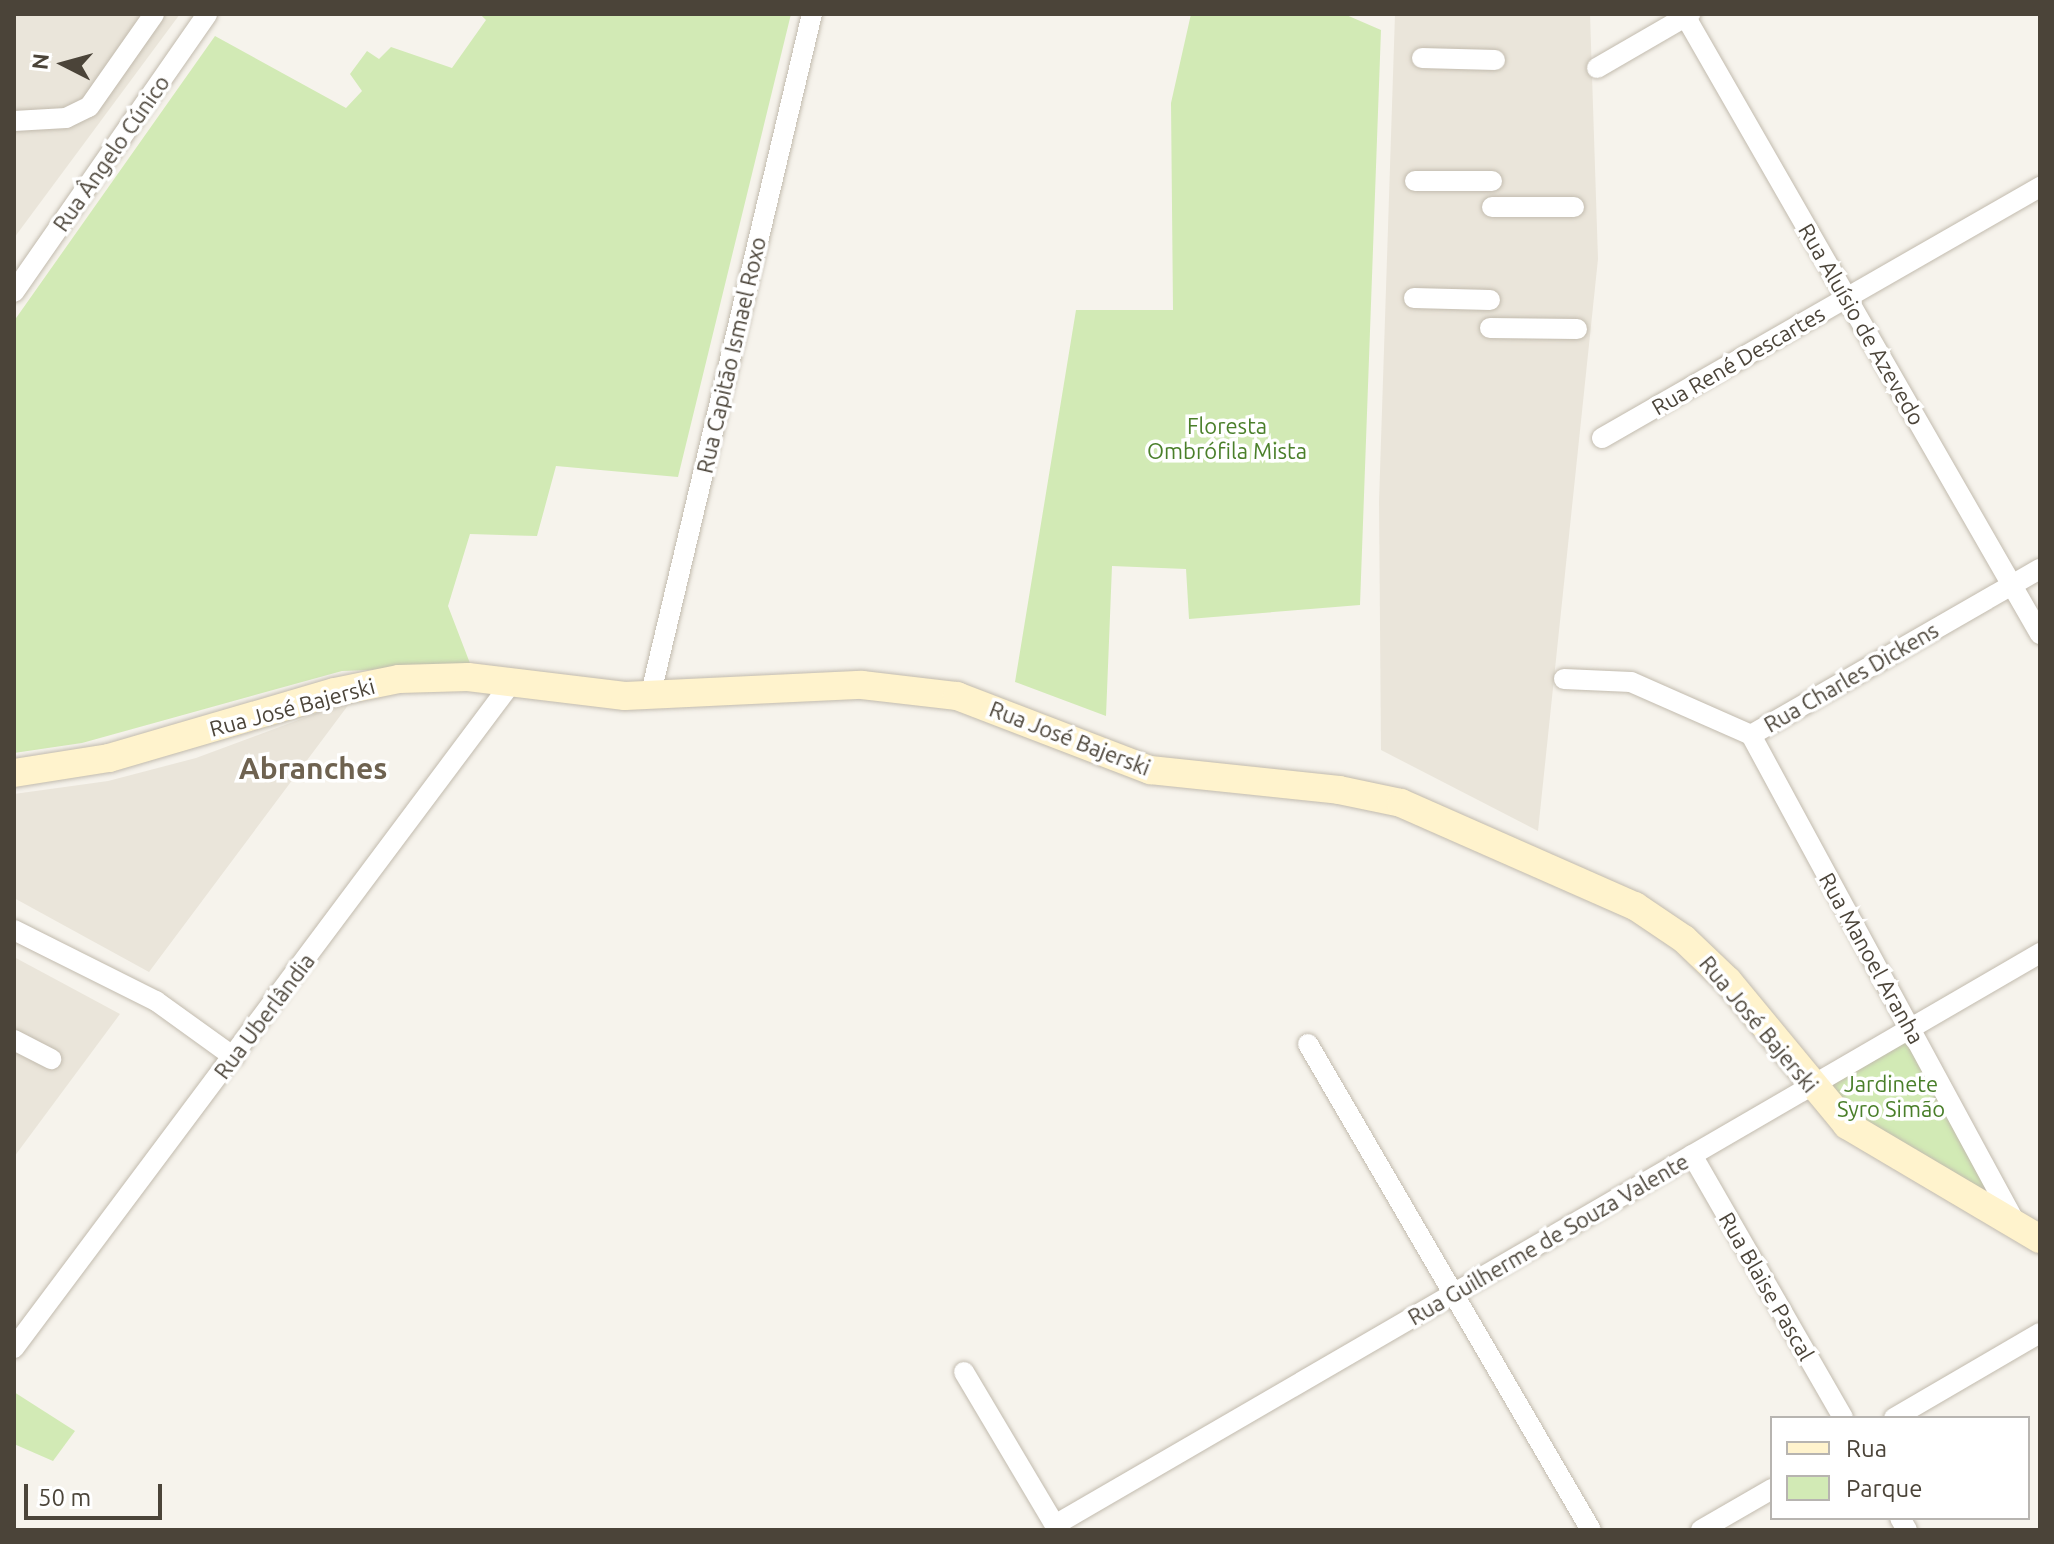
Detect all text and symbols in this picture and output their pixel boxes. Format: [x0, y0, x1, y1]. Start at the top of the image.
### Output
north arrow [24, 24, 104, 104]
text: N [26, 52, 53, 71]
street label: Rua Ângelo Cúnico [47, 70, 175, 236]
street label: Rua Aluísio de Azevedo [1793, 218, 1931, 430]
street label: Rua Capitão Ismael Roxo [691, 234, 771, 476]
street label: Rua René Descartes [1647, 300, 1829, 420]
park label: Floresta Ombrófila Mista [1147, 412, 1307, 464]
street label: Rua Charles Dickens [1759, 616, 1943, 738]
street label: Rua José Bajerski [206, 672, 378, 742]
street label: Rua José Bajerski [986, 695, 1154, 781]
district label: Abranches [239, 750, 387, 786]
street label: Rua Manoel Aranha [1814, 868, 1930, 1048]
street label: Rua Uberlândia [208, 948, 320, 1084]
street label: Rua José Bajerski [1694, 950, 1824, 1098]
park label: Jardinete Syro Simão [1837, 1070, 1945, 1122]
street label: Rua Guilherme de Souza Valente [1403, 1148, 1693, 1330]
street label: Rua Blaise Pascal [1714, 1207, 1820, 1365]
legend [1770, 1416, 2030, 1520]
text: Rua [1846, 1435, 1887, 1462]
scale bar [28, 1468, 166, 1518]
text: Parque [1846, 1475, 1923, 1502]
text: 50 m [38, 1484, 91, 1511]

